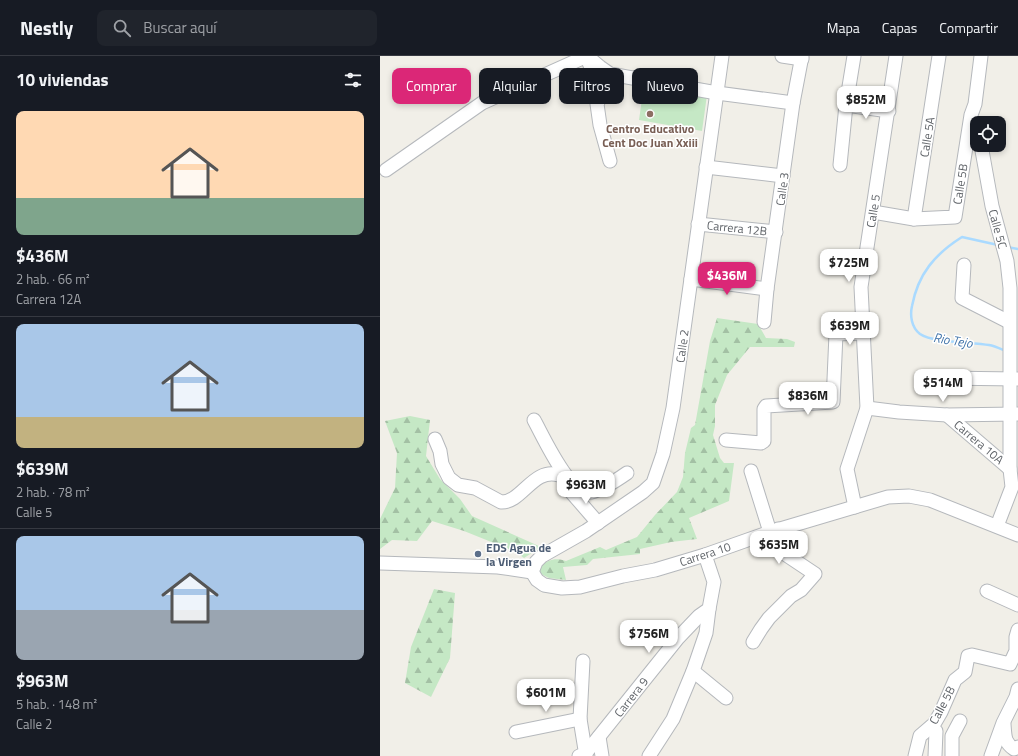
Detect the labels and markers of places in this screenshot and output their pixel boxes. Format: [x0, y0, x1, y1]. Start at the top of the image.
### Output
pin: $852M [838, 86, 894, 120]
marker: Centro Educativo Cent Doc Juan Xxiii [645, 109, 655, 119]
place label: Centro Educativo Cent Doc Juan Xxiii [602, 119, 698, 152]
pin: $725M [821, 249, 877, 283]
pin: $436M [699, 262, 755, 296]
pin: $639M [822, 312, 878, 346]
pin: $514M [915, 369, 971, 403]
pin: $836M [780, 382, 836, 416]
pin: $963M [558, 471, 614, 505]
pin: $635M [751, 531, 807, 565]
place label: EDS Agua de la Virgen [486, 538, 551, 571]
marker: EDS Agua de la Virgen [473, 549, 483, 559]
pin: $756M [621, 620, 677, 654]
pin: $601M [518, 679, 574, 713]

